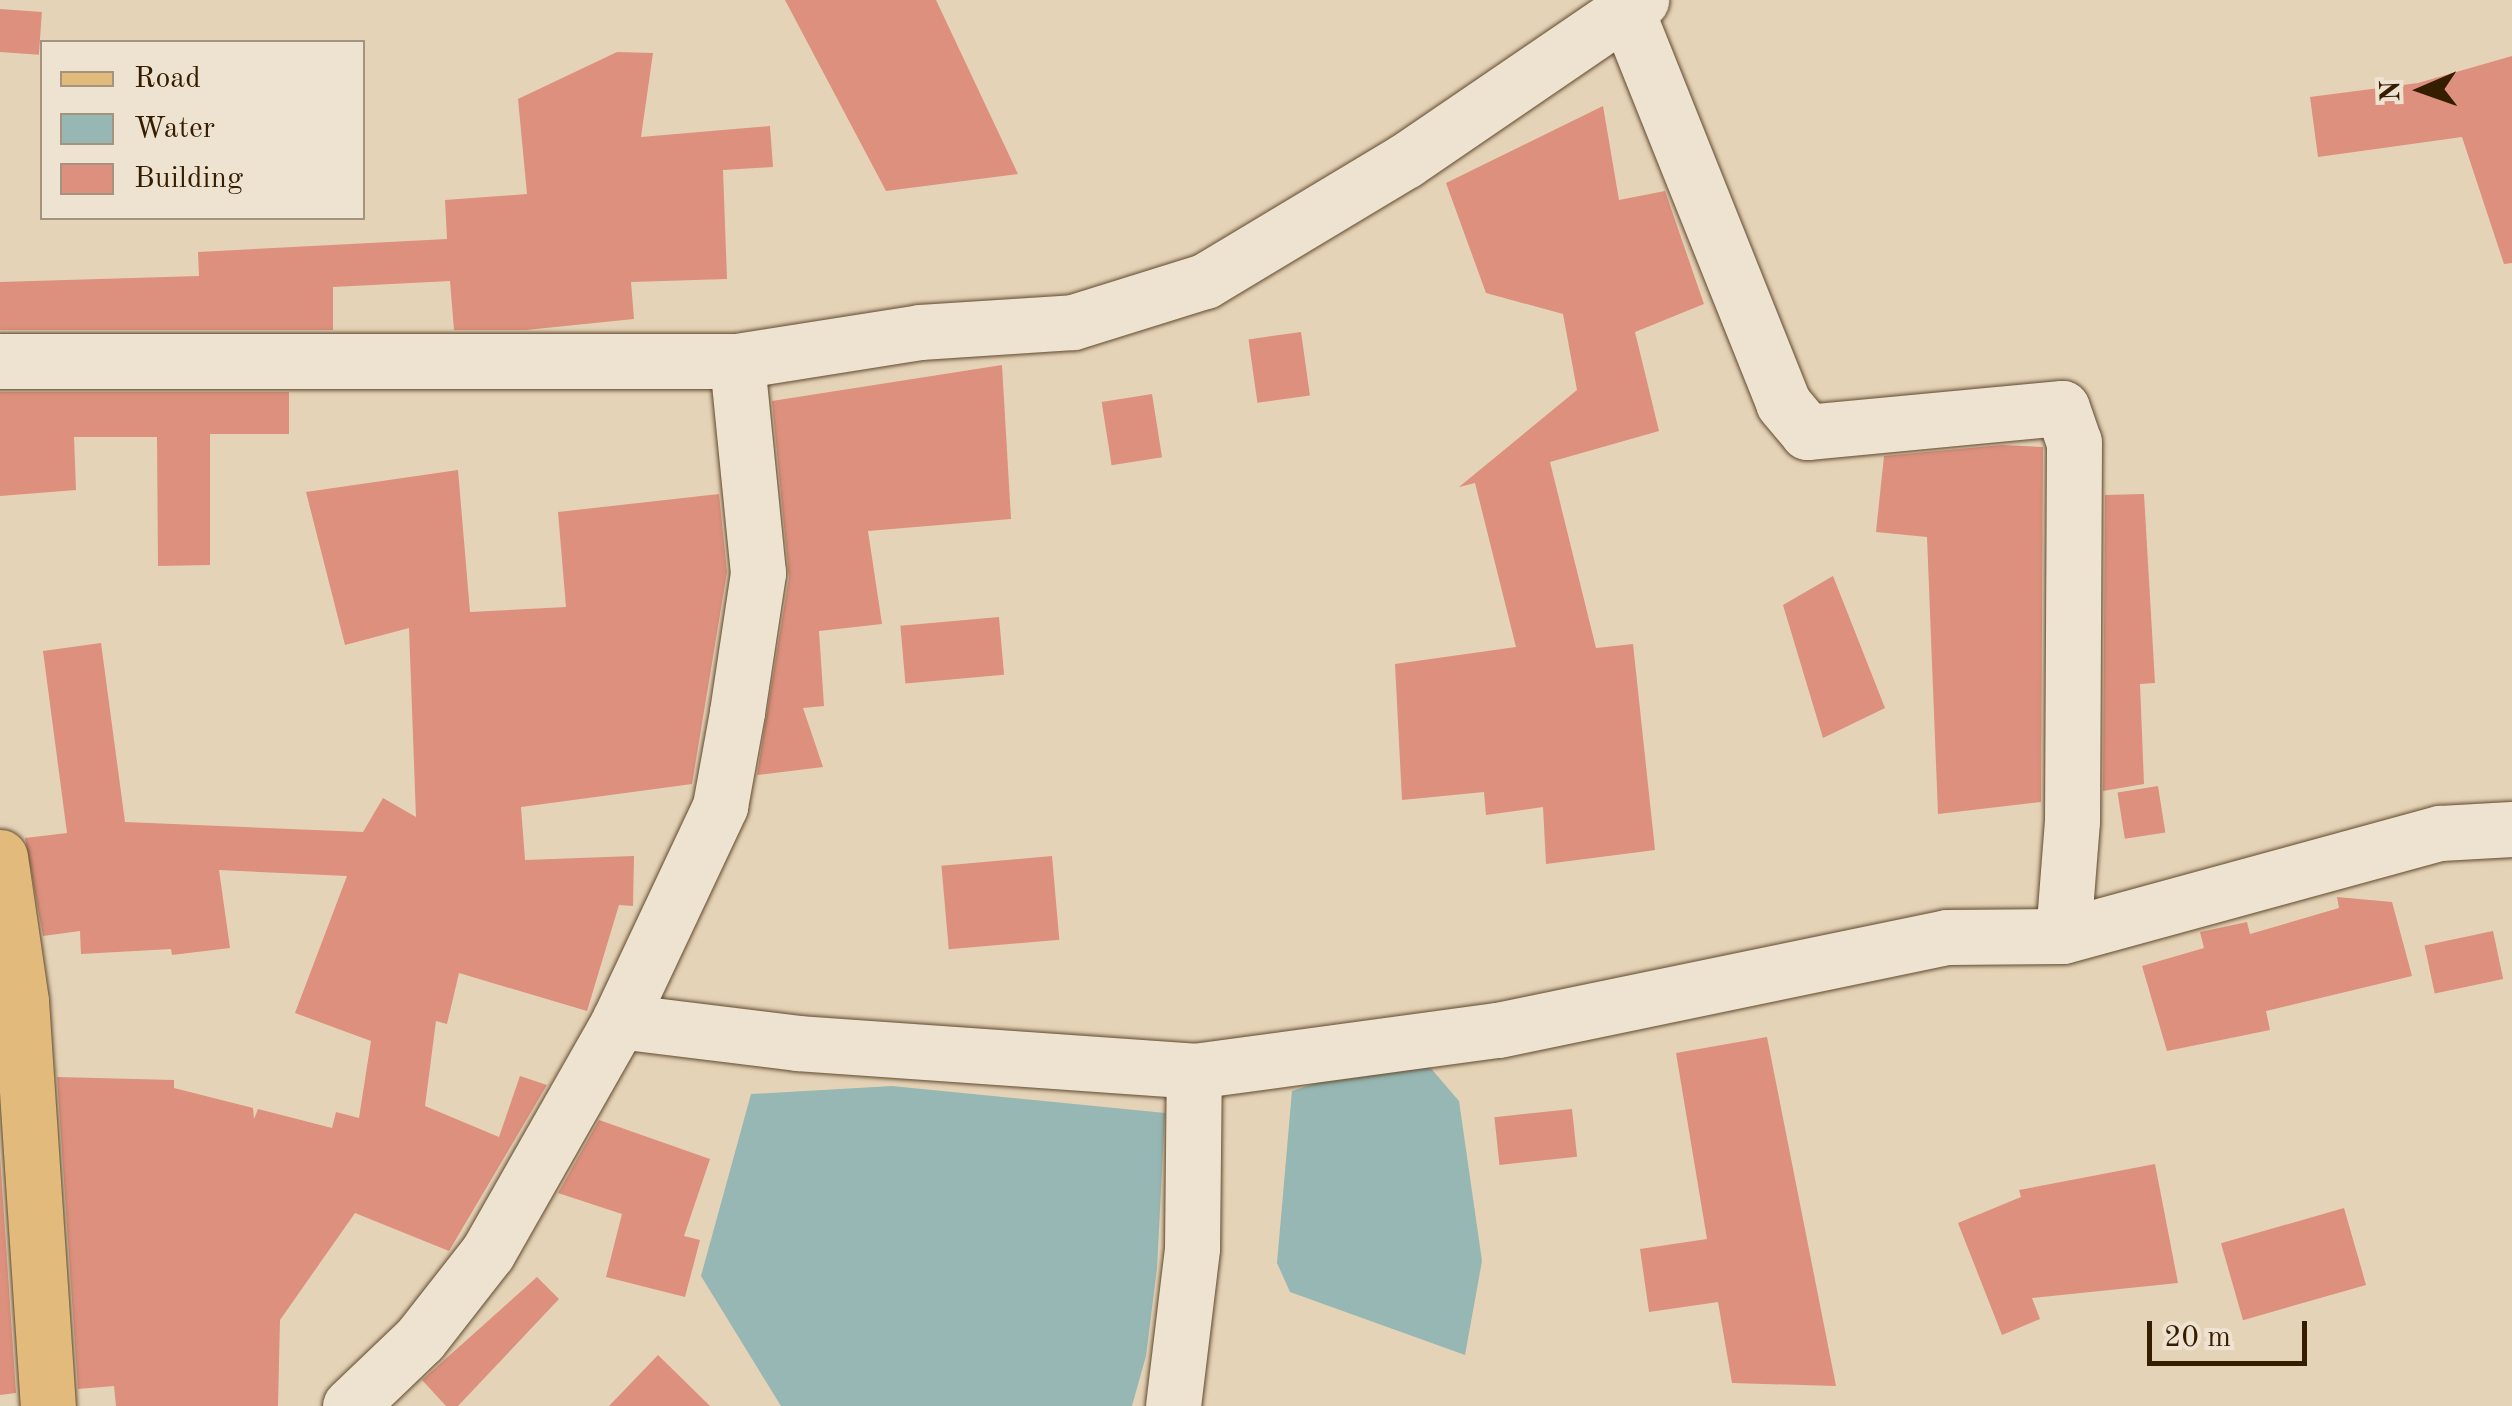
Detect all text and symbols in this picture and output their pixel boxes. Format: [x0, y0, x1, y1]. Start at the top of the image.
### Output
legend [40, 40, 365, 220]
north arrow [2372, 40, 2472, 140]
text: Road [134, 64, 201, 94]
text: N [2378, 80, 2406, 102]
text: Water [134, 114, 215, 144]
text: Building [134, 164, 243, 194]
scale bar [2152, 1301, 2312, 1363]
text: 20 m [2164, 1323, 2231, 1353]

